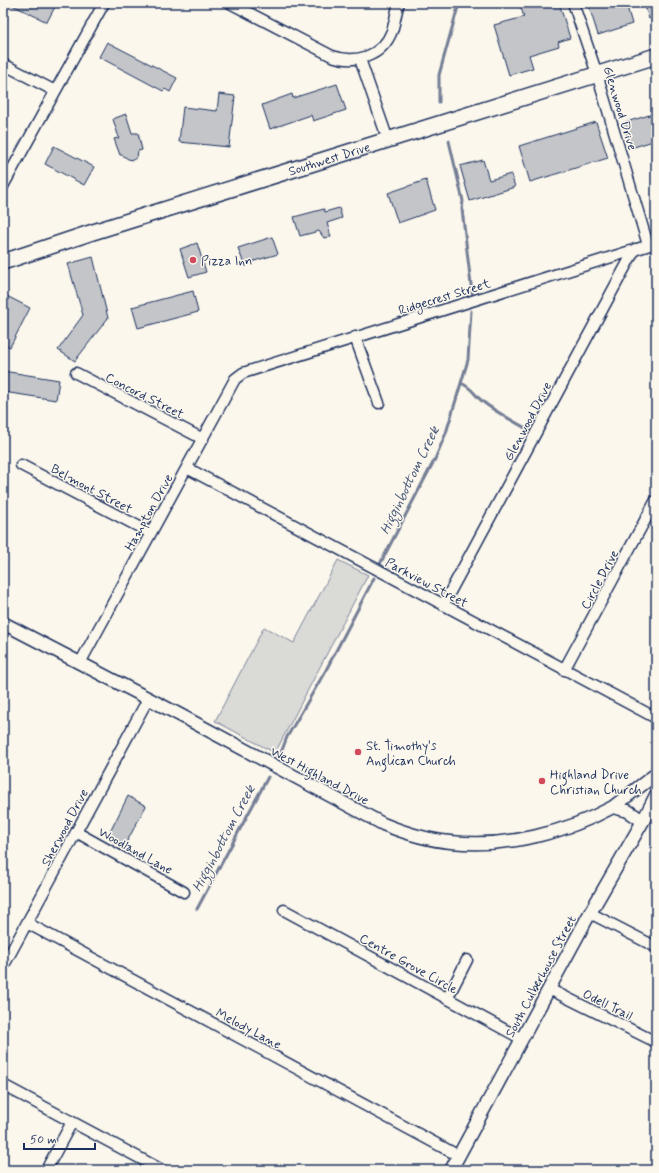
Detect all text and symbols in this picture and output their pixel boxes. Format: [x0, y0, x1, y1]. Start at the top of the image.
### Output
street label: Glenwood Drive [599, 64, 640, 153]
street label: Southwest Drive [286, 139, 372, 180]
place label: Pizza Inn [201, 253, 252, 270]
marker: Pizza Inn [188, 255, 198, 265]
street label: Ridgecrest Street [396, 275, 493, 320]
street label: Concord Street [102, 369, 186, 423]
street label: Glenwood Drive [500, 379, 556, 464]
water label: Higginbottom Creek [376, 423, 446, 538]
street label: Belmont Street [48, 461, 135, 518]
street label: Hampton Drive [121, 471, 178, 554]
street label: Circle Drive [577, 547, 623, 613]
street label: Parkview Street [382, 554, 470, 612]
place label: St. Timothy's Anglican Church [366, 738, 456, 772]
street label: West Highland Drive [266, 743, 372, 811]
marker: St. Timothy's Anglican Church [353, 747, 363, 757]
place label: Highland Drive Christian Church [550, 767, 642, 799]
marker: Highland Drive Christian Church [537, 776, 547, 786]
water label: Higginbottom Creek [188, 781, 262, 896]
street label: Sherwood Drive [38, 786, 93, 869]
street label: Woodland Lane [95, 824, 176, 879]
street label: South Culberhouse Street [502, 913, 581, 1041]
street label: Centre Grove Circle [356, 930, 460, 998]
street label: Odell Trail [580, 986, 635, 1025]
street label: Melody Lane [212, 1005, 284, 1054]
scale bar [24, 1125, 95, 1151]
text: 50 m [30, 1132, 57, 1148]

